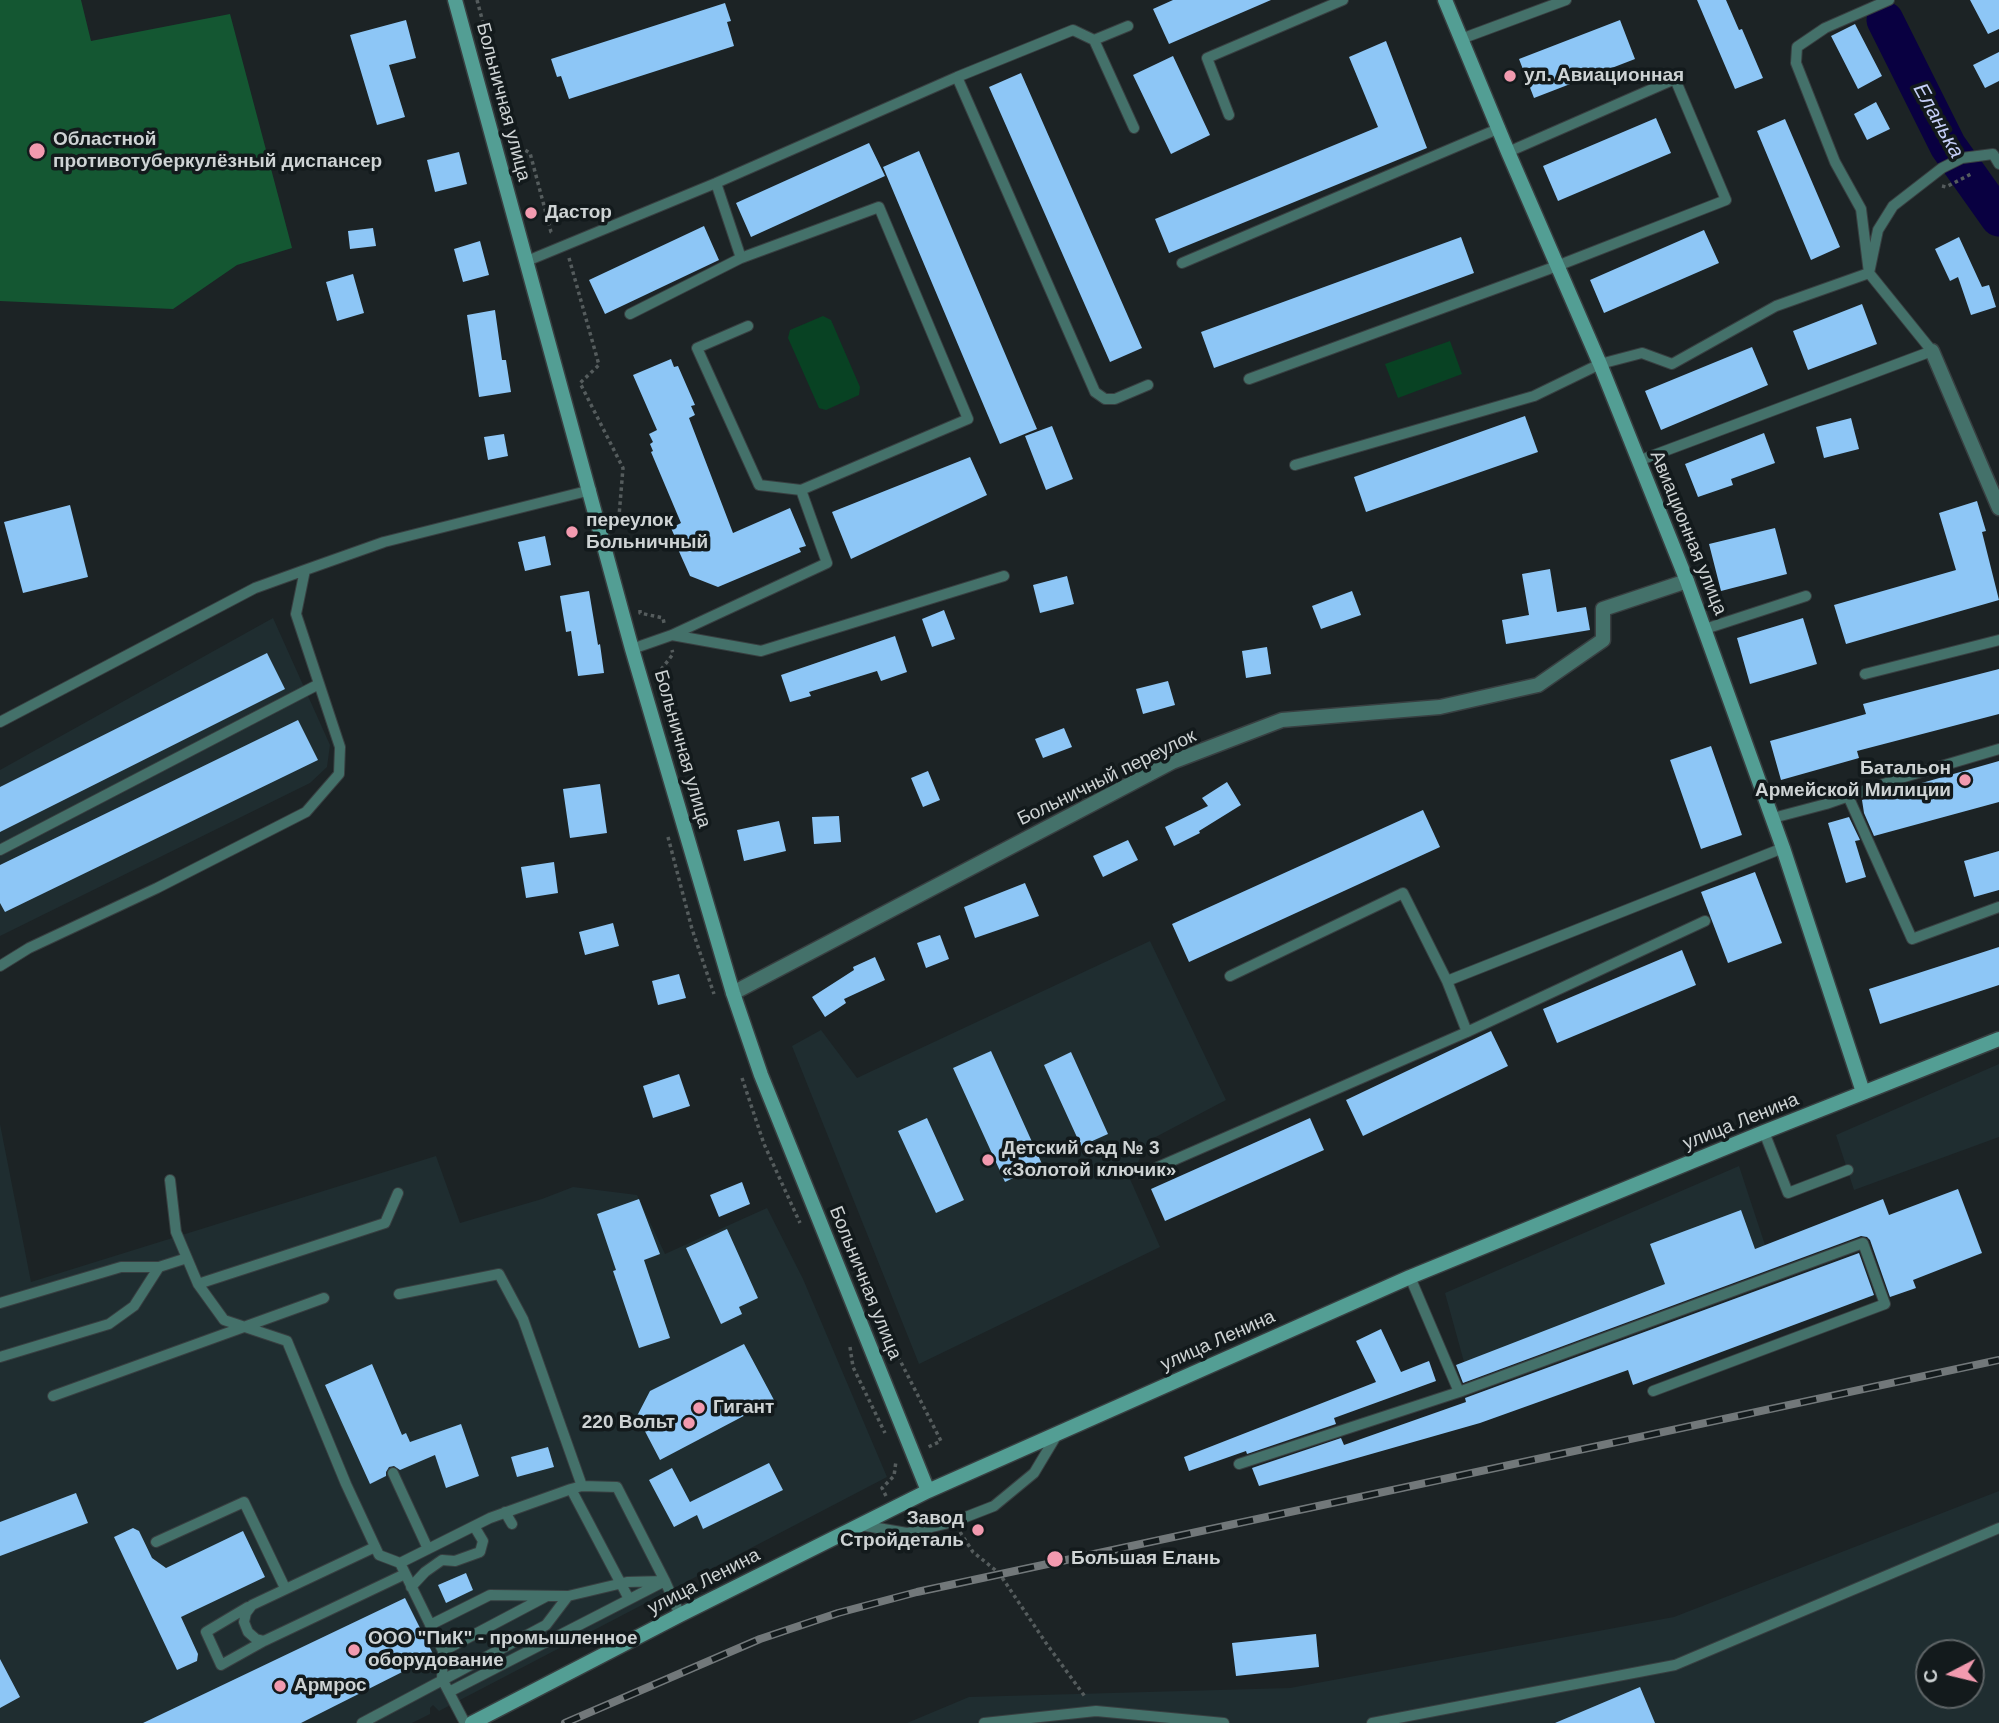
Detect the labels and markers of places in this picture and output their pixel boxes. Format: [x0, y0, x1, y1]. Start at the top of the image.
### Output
place label: ул. Авиационная [1524, 65, 1684, 87]
marker: ул. Авиационная [1502, 68, 1518, 84]
place label: Областной противотуберкулёзный диспансер [53, 129, 382, 173]
marker: Областной противотуберкулёзный диспансер [27, 141, 47, 161]
place label: Дастор [545, 202, 612, 224]
marker: Дастор [523, 205, 539, 221]
place label: переулок Больничный [586, 510, 708, 554]
marker: переулок Больничный [564, 524, 580, 540]
place label: Батальон Армейской Милиции [1755, 758, 1951, 802]
marker: Батальон Армейской Милиции [1957, 772, 1973, 788]
place label: Детский сад № 3 «Золотой ключик» [1002, 1138, 1176, 1182]
marker: Детский сад № 3 «Золотой ключик» [980, 1152, 996, 1168]
place label: Гигант [713, 1397, 774, 1419]
marker: Гигант [691, 1400, 707, 1416]
place label: 220 Вольт [582, 1412, 675, 1434]
marker: 220 Вольт [681, 1415, 697, 1431]
place label: Завод Стройдеталь [840, 1508, 964, 1552]
marker: Завод Стройдеталь [970, 1522, 986, 1538]
place label: Большая Елань [1071, 1548, 1221, 1570]
marker: Большая Елань [1045, 1549, 1065, 1569]
place label: ООО "ПиК" - промышленное оборудование [368, 1628, 638, 1672]
marker: ООО "ПиК" - промышленное оборудование [346, 1642, 362, 1658]
place label: Армрос [294, 1675, 367, 1697]
marker: Армрос [272, 1678, 288, 1694]

